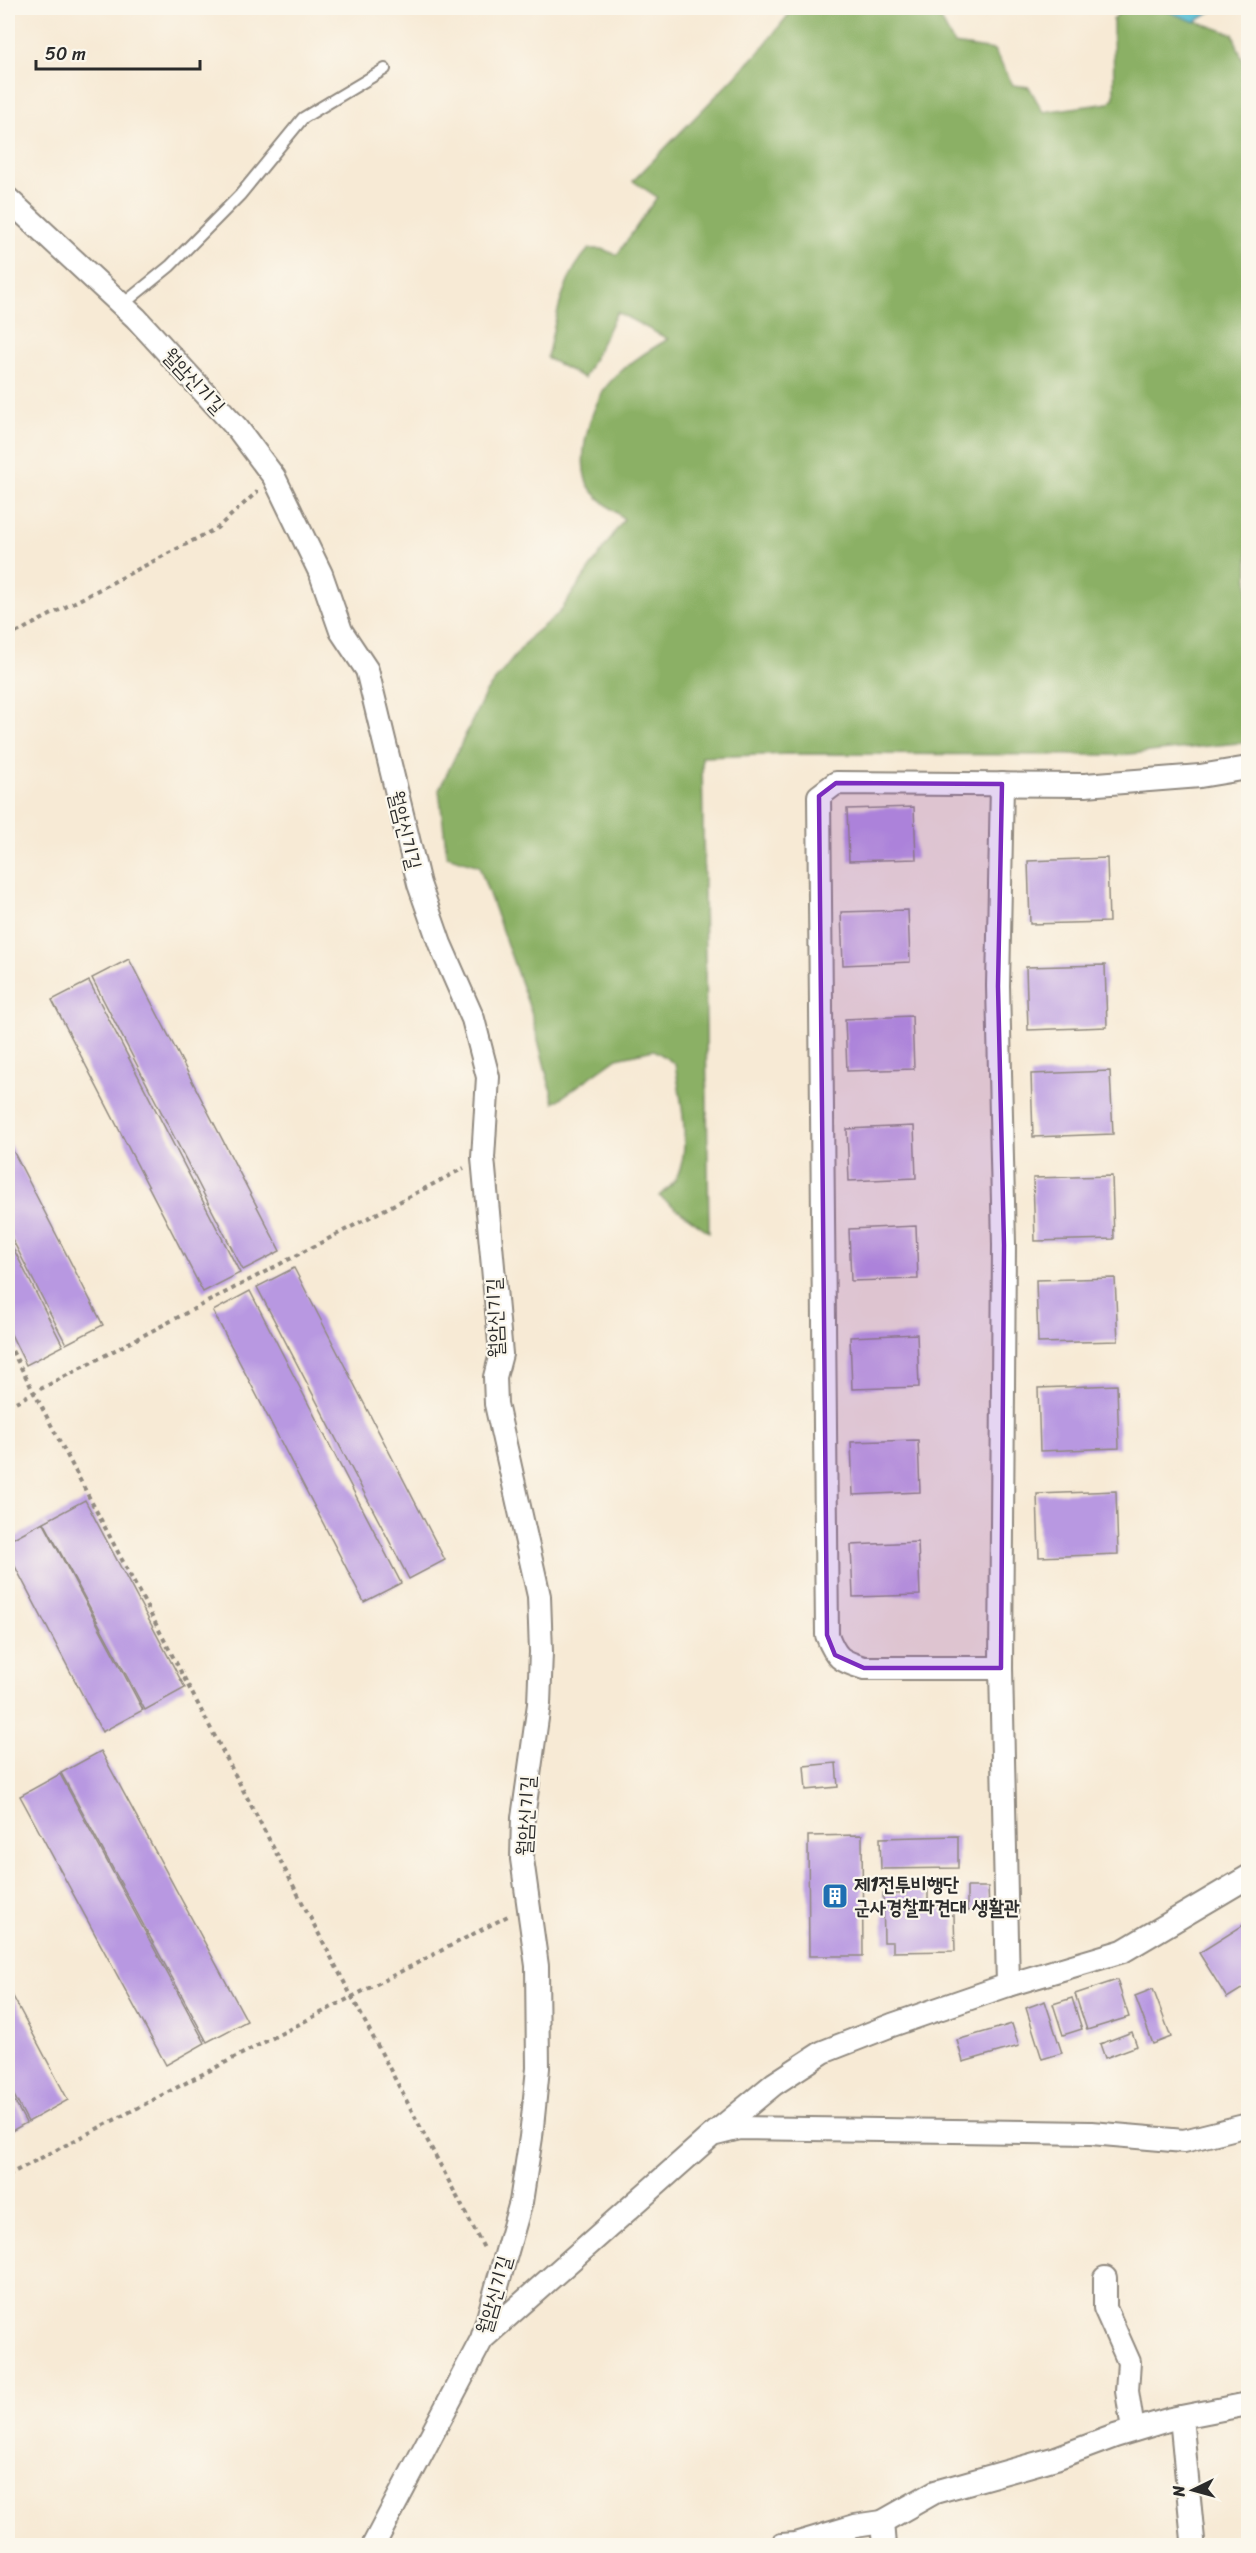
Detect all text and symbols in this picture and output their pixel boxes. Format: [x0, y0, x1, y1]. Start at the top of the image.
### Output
scale bar [36, 33, 200, 71]
text: 50 m [45, 38, 86, 70]
street label: 월암신기길 [154, 340, 234, 422]
street label: 월암신기길 [378, 787, 432, 873]
street label: 월암신기길 [476, 1277, 514, 1359]
street label: 월암신기길 [506, 1775, 546, 1857]
place label: 제1전투비행단 군사경찰파견대 생활관 [854, 1867, 1020, 1925]
building icon: 제1전투비행단 군사경찰파견대 생활관 [820, 1881, 850, 1911]
street label: 월암신기길 [466, 2252, 522, 2338]
north arrow [1163, 2460, 1223, 2520]
text: N [1164, 2484, 1194, 2499]

